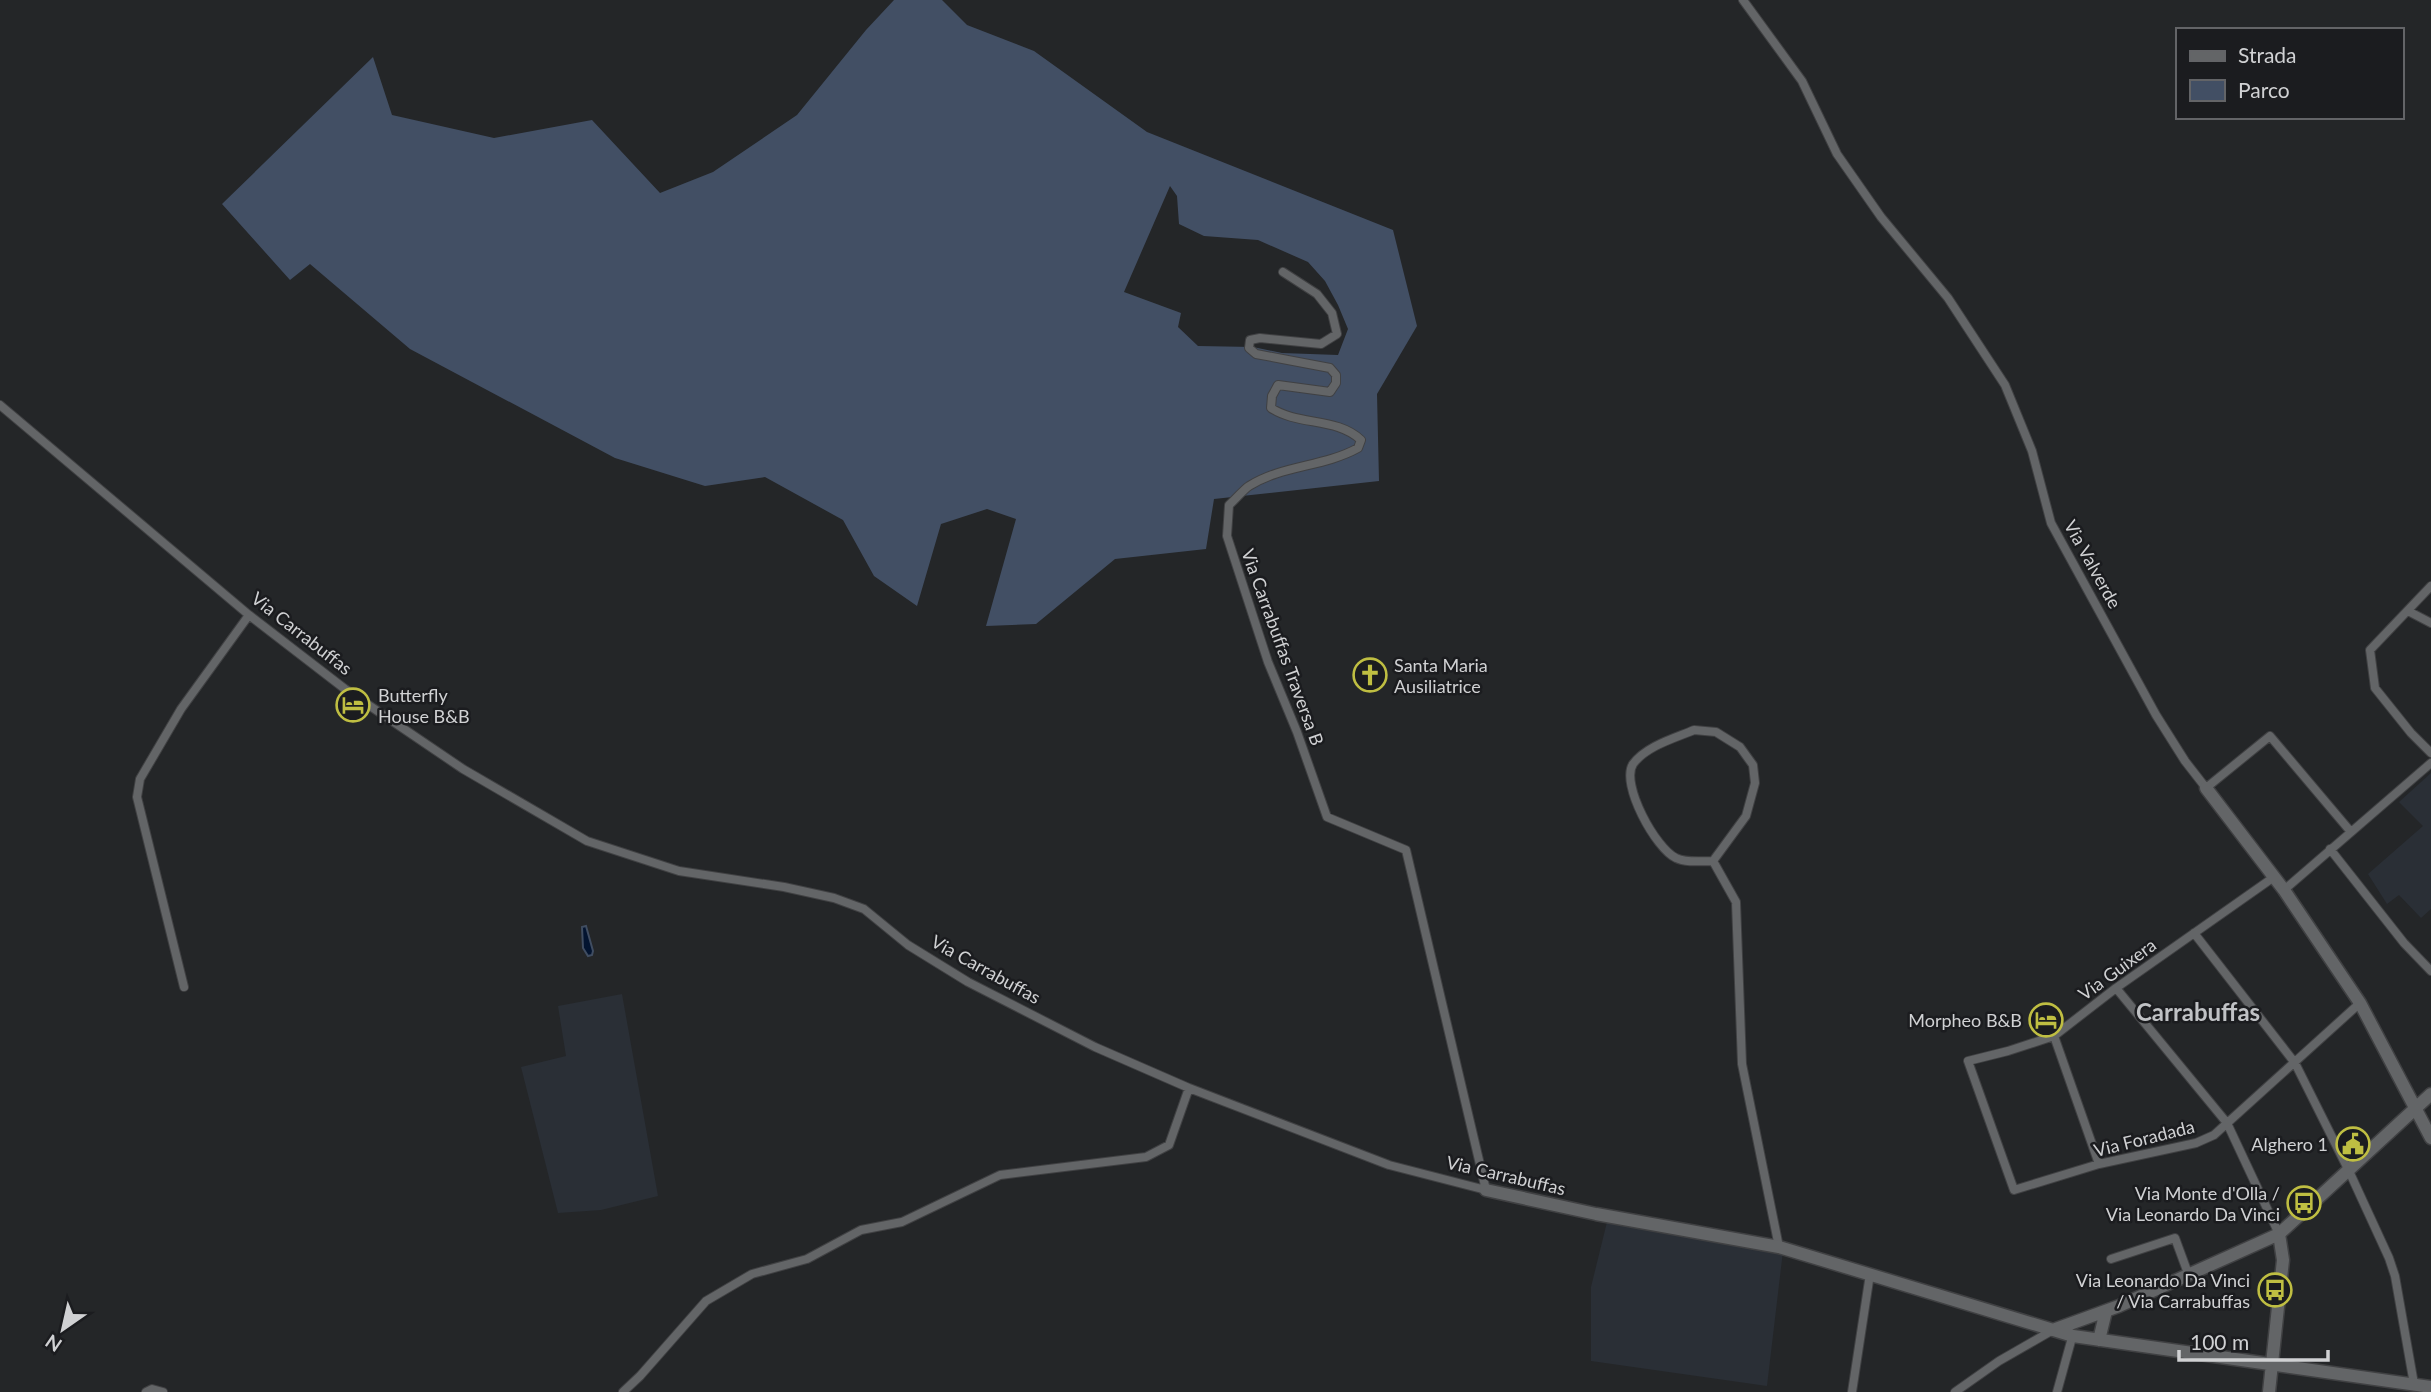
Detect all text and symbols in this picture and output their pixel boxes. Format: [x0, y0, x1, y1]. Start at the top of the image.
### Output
legend [2176, 28, 2403, 119]
text: Strada [2238, 42, 2297, 67]
text: Parco [2238, 77, 2290, 102]
street label: Via Valverde [2060, 516, 2126, 612]
street label: Via Carrabuffas Traversa B [1237, 546, 1329, 748]
street label: Via Carrabuffas [247, 587, 357, 679]
place label: Santa Maria Ausiliatrice [1394, 654, 1488, 697]
church icon: Santa Maria Ausiliatrice [1351, 656, 1389, 694]
place label: Butterfly House B&B [378, 684, 470, 727]
hotel icon: Butterfly House B&B [334, 686, 372, 724]
street label: Via Carrabuffas [927, 930, 1045, 1008]
street label: Via Guixera [2074, 933, 2160, 1005]
district label: Carrabuffas [2136, 997, 2260, 1026]
hotel icon: Morpheo B&B [2027, 1001, 2065, 1039]
place label: Morpheo B&B [1908, 1009, 2022, 1031]
street label: Via Foradada [2091, 1115, 2197, 1161]
public building icon: Alghero 1 [2334, 1125, 2372, 1163]
place label: Alghero 1 [2251, 1133, 2328, 1155]
street label: Via Carrabuffas [1444, 1151, 1568, 1199]
place label: Via Monte d'Olla / Via Leonardo Da Vinci [2106, 1182, 2280, 1225]
bus stop icon: Via Monte d'Olla / Via Leonardo Da Vinci [2285, 1184, 2323, 1222]
place label: Via Leonardo Da Vinci / Via Carrabuffas [2076, 1269, 2250, 1312]
bus stop icon: Via Leonardo Da Vinci / Via Carrabuffas [2256, 1271, 2294, 1309]
north arrow [28, 1294, 98, 1364]
scale bar [2179, 1318, 2328, 1362]
text: 100 m [2190, 1329, 2249, 1354]
text: N [41, 1330, 66, 1357]

